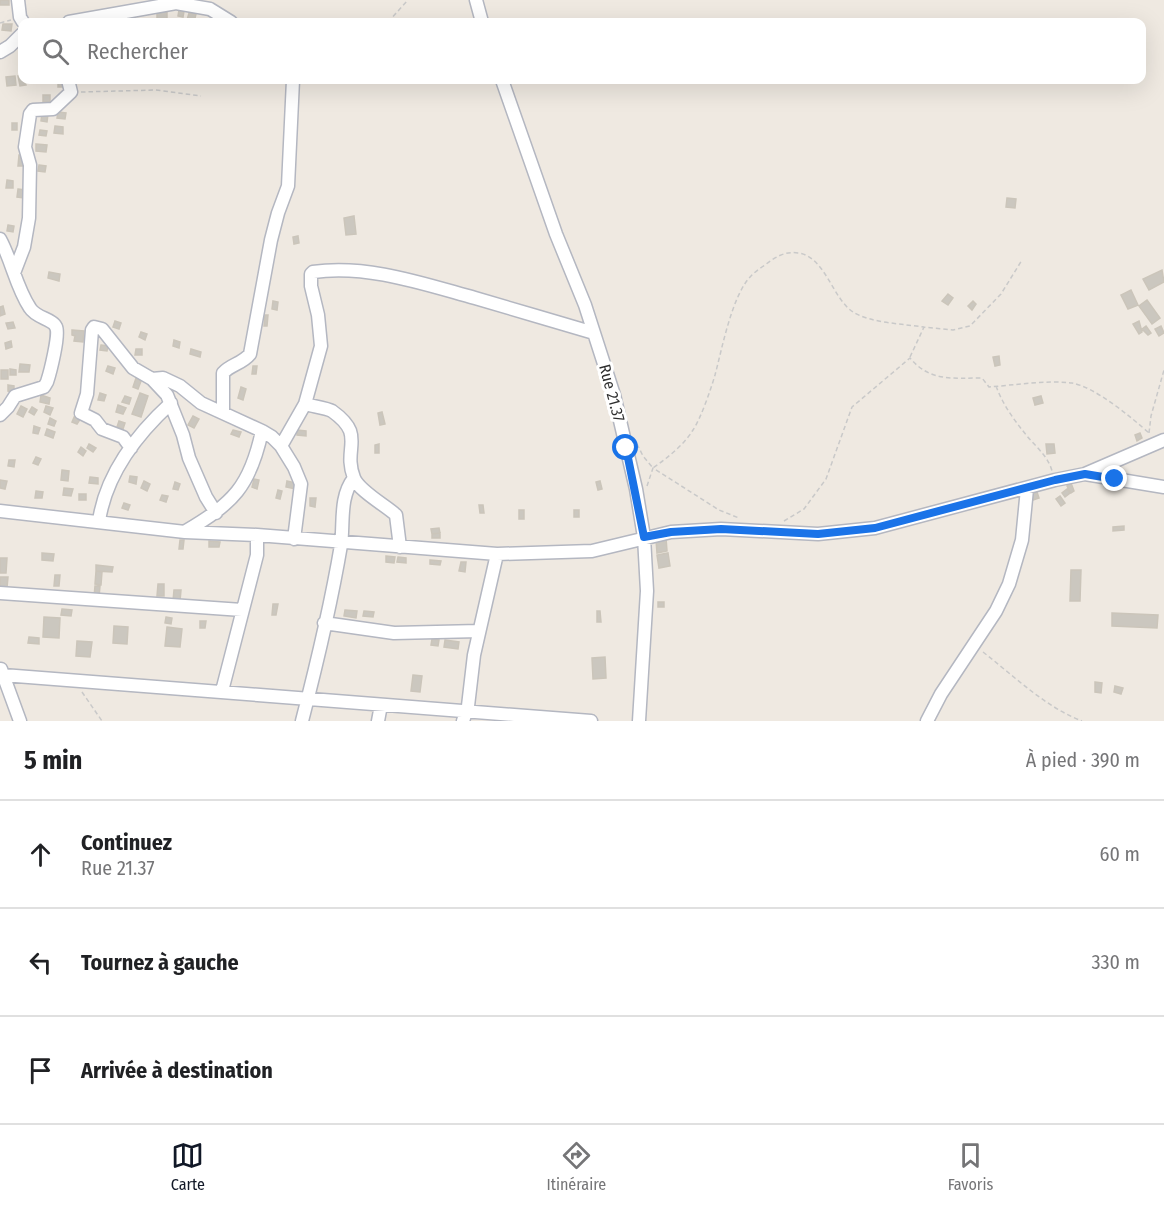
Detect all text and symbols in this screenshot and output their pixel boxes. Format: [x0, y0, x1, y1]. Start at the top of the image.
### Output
search box [18, 18, 1146, 84]
icon: search [39, 35, 72, 68]
text: Rechercher [87, 38, 188, 65]
street label: Rue 21.37 [595, 362, 629, 424]
route start [612, 434, 638, 460]
route end [1101, 465, 1127, 491]
text: 5 min [24, 745, 82, 776]
text: À pied · 390 m [1026, 748, 1140, 772]
text: Continuez [81, 829, 172, 856]
icon: ahead [24, 838, 57, 871]
text: 60 m [1100, 842, 1140, 866]
text: Rue 21.37 [81, 856, 155, 880]
icon: left [24, 946, 57, 979]
text: Tournez à gauche [81, 949, 239, 976]
text: 330 m [1091, 950, 1140, 974]
icon: arrive [24, 1054, 57, 1087]
text: Arrivée à destination [81, 1057, 273, 1084]
tab: Carte [171, 1139, 205, 1194]
tab: Itinéraire [546, 1139, 606, 1194]
tab: Favoris [948, 1139, 993, 1194]

